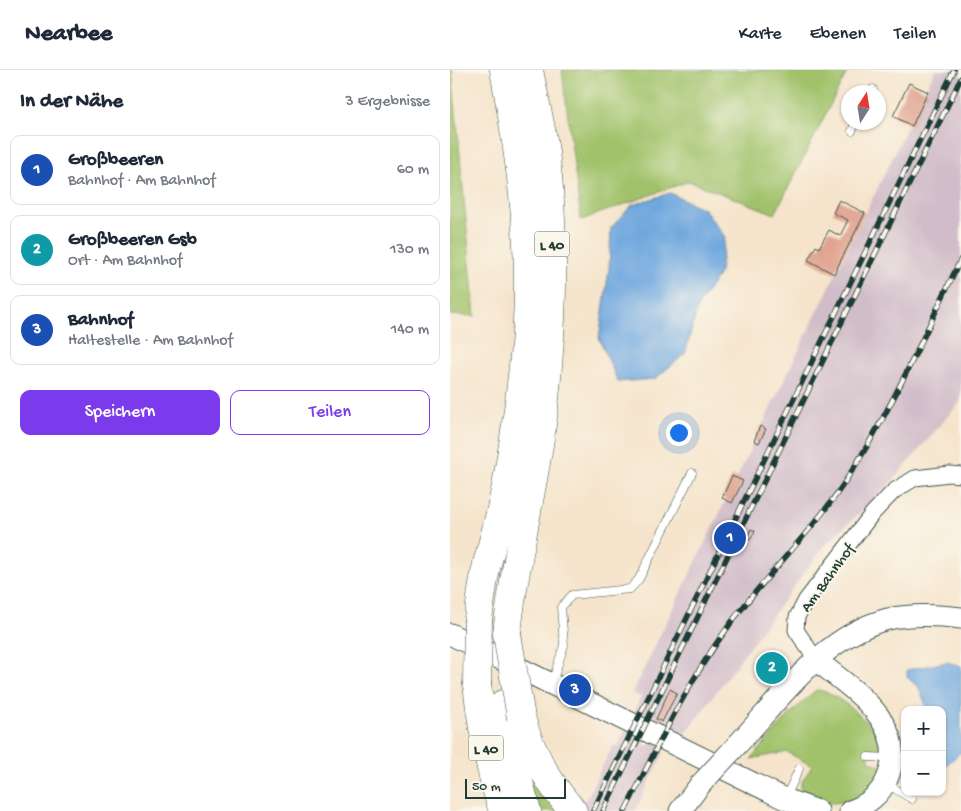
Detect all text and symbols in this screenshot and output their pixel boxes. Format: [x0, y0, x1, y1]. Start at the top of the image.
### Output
text: Nearbee [25, 20, 112, 49]
text: Karte [739, 24, 782, 45]
text: Ebenen [810, 24, 866, 45]
text: Teilen [894, 24, 936, 45]
north arrow [841, 85, 886, 130]
text: In der Nähe [20, 90, 123, 115]
text: 3 Ergebnisse [345, 93, 430, 112]
text: Großbeeren [68, 149, 163, 172]
text: 1 [34, 161, 40, 180]
text: 60 m [397, 161, 429, 180]
text: Bahnhof · Am Bahnhof [68, 172, 215, 191]
text: Großbeeren Gsb [68, 229, 197, 252]
road number: L 40 [534, 232, 570, 256]
text: 2 [33, 241, 41, 260]
text: 130 m [390, 241, 429, 260]
text: Ort · Am Bahnhof [68, 252, 182, 271]
text: Bahnhof [68, 309, 133, 332]
text: 3 [33, 321, 41, 340]
text: 140 m [391, 321, 429, 340]
text: Haltestelle · Am Bahnhof [68, 332, 233, 351]
button: Speichern [20, 390, 220, 435]
button: Teilen [230, 390, 430, 435]
your location [666, 420, 692, 446]
pin: 1 [714, 519, 746, 557]
street label: Am Bahnhof [798, 540, 861, 617]
pin: 2 [756, 649, 788, 687]
pin: 3 [559, 671, 591, 709]
map controls [901, 706, 946, 796]
button: + [901, 706, 946, 751]
road number: L 40 [468, 736, 504, 760]
button: − [901, 751, 946, 796]
scale bar [465, 776, 566, 799]
text: 50 m [472, 779, 501, 796]

